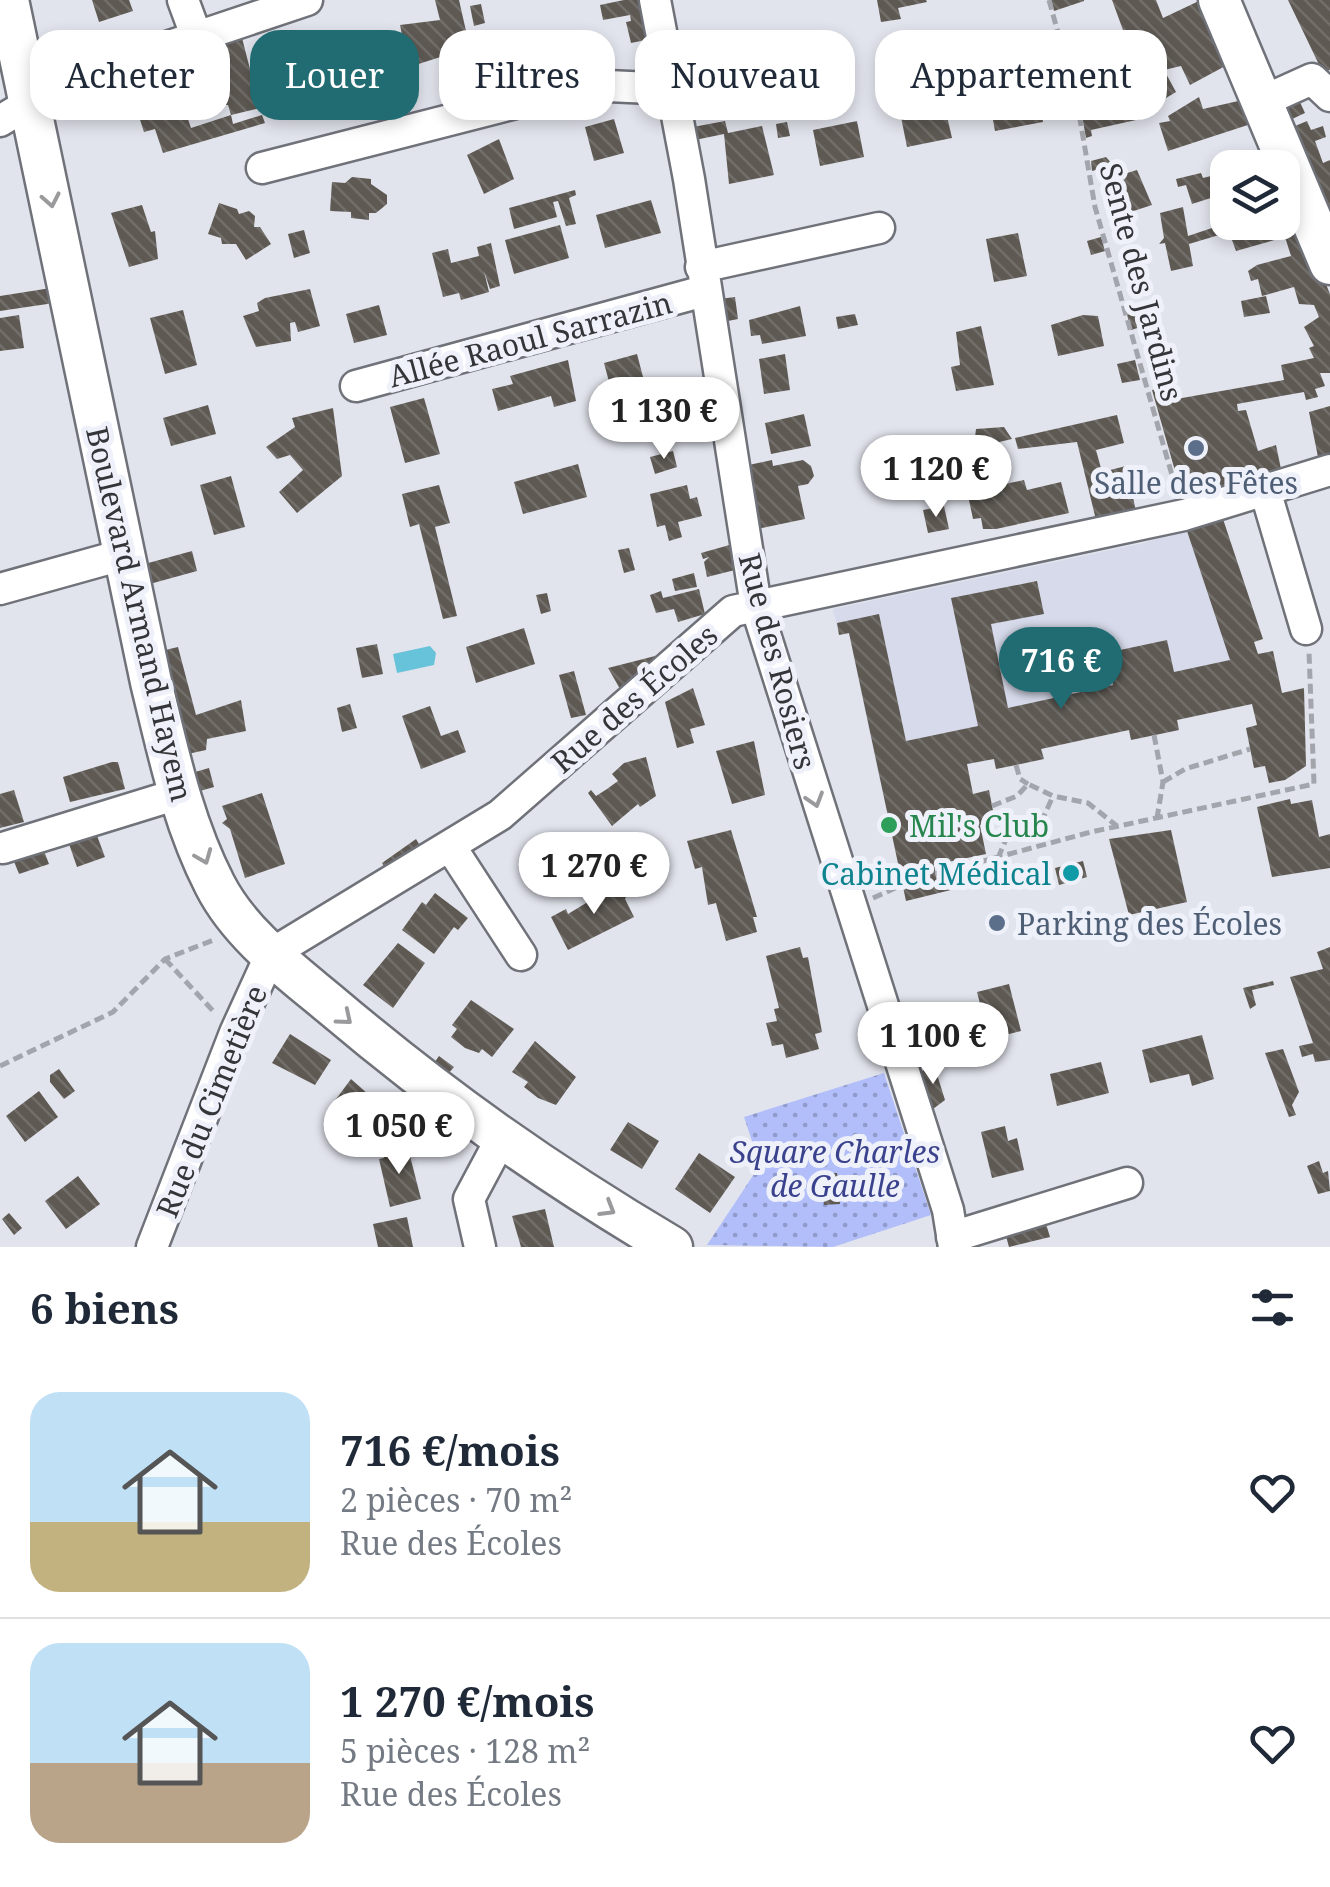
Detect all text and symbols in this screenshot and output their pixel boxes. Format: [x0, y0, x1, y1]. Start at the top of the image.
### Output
chip: Acheter [30, 30, 230, 120]
chip: Louer [250, 30, 419, 120]
chip: Filtres [439, 30, 615, 120]
chip: Nouveau [635, 30, 855, 120]
chip: Appartement [875, 30, 1167, 120]
map controls [1210, 150, 1300, 240]
button: layers [1210, 150, 1300, 240]
street label: Sente des Jardins [1091, 159, 1193, 405]
one-way arrow [39, 191, 60, 208]
street label: Allée Raoul Sarrazin [384, 281, 676, 397]
pin: 1 130 € [572, 377, 756, 462]
text: 1 130 € [611, 388, 717, 431]
street label: Boulevard Armand Hayem [77, 423, 203, 805]
pin: 1 120 € [844, 435, 1028, 520]
marker: Salle des Fêtes [1185, 437, 1207, 459]
text: 1 120 € [883, 446, 989, 489]
place label: Salle des Fêtes [1094, 462, 1298, 503]
street label: Rue des Rosiers [729, 548, 827, 774]
street label: Rue des Écoles [542, 614, 726, 782]
pin: 716 € [991, 627, 1131, 712]
text: 716 € [1021, 638, 1101, 681]
one-way arrow [803, 790, 824, 807]
place label: Mil's Club [909, 805, 1049, 846]
marker: Mil's Club [878, 814, 900, 836]
pin: 1 270 € [502, 832, 686, 917]
text: 1 270 € [541, 843, 647, 886]
one-way arrow [192, 847, 212, 864]
place label: Cabinet Médical [821, 853, 1051, 894]
marker: Cabinet Médical [1060, 862, 1082, 884]
place label: Parking des Écoles [1017, 903, 1282, 944]
marker: Parking des Écoles [986, 912, 1008, 934]
street label: Rue du Cimetière [146, 979, 276, 1223]
pin: 1 100 € [841, 1002, 1025, 1087]
one-way arrow [334, 1006, 352, 1024]
text: 1 100 € [880, 1013, 986, 1056]
pin: 1 050 € [307, 1092, 491, 1177]
text: 1 050 € [346, 1103, 452, 1146]
park label: Square Charles de Gaulle [730, 1131, 940, 1206]
one-way arrow [597, 1197, 615, 1216]
text: 6 biens [30, 1279, 179, 1336]
icon: filters [1245, 1280, 1300, 1335]
text: 716 €/mois [340, 1421, 560, 1478]
icon: home [110, 1432, 230, 1552]
icon: heart [1245, 1465, 1300, 1520]
text: 2 pièces · 70 m² [340, 1478, 572, 1521]
text: Rue des Écoles [340, 1521, 562, 1564]
text: 1 270 €/mois [340, 1672, 595, 1729]
icon: home [110, 1683, 230, 1803]
icon: heart [1245, 1716, 1300, 1771]
text: 5 pièces · 128 m² [340, 1729, 590, 1772]
text: Rue des Écoles [340, 1772, 562, 1815]

